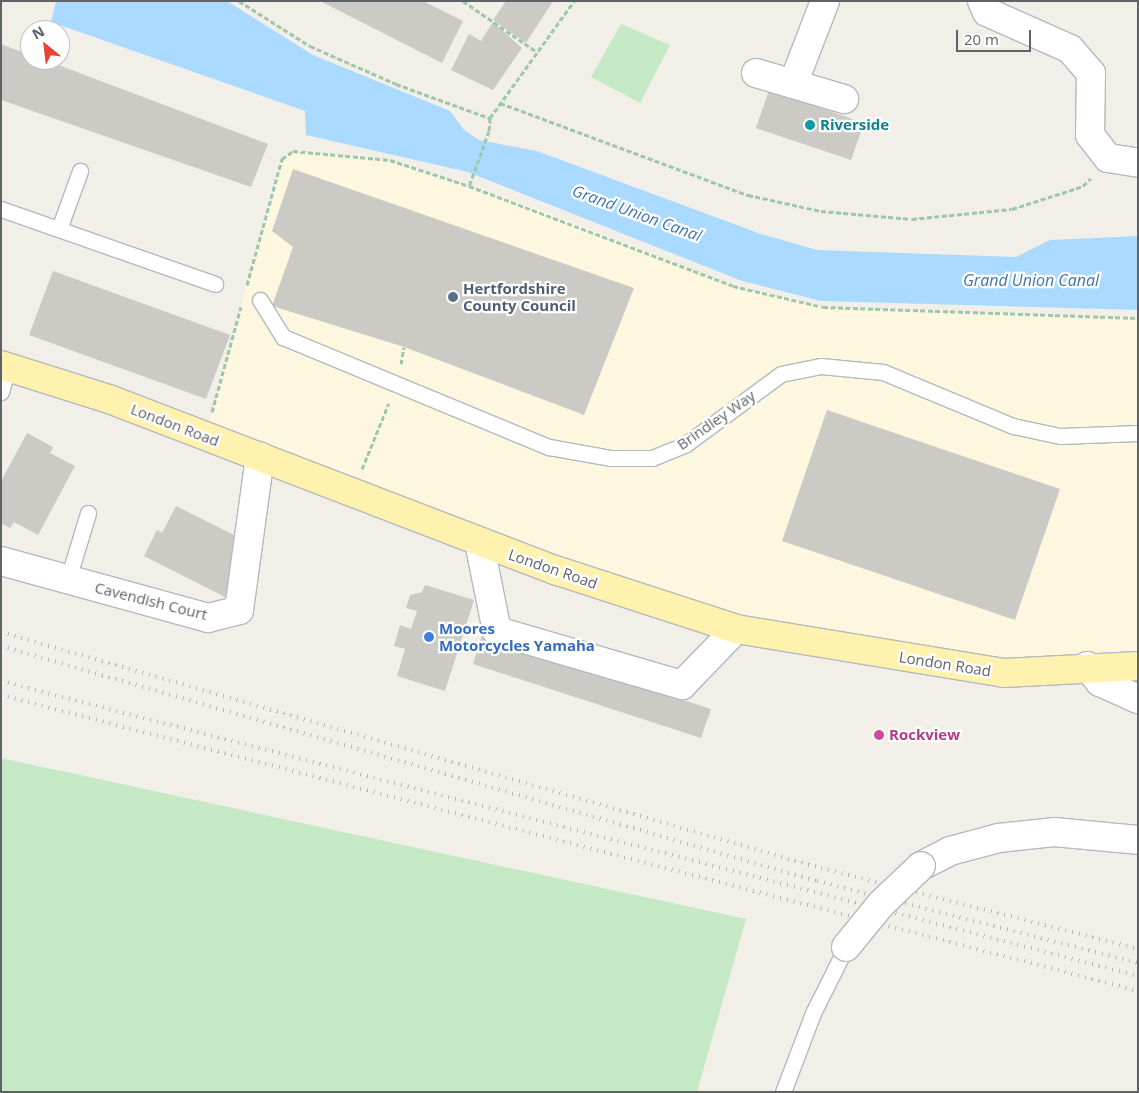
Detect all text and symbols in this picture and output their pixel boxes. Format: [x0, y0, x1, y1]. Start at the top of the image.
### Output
north arrow [20, 20, 70, 70]
scale bar [959, 20, 1034, 52]
text: N [28, 21, 48, 43]
text: 20 m [964, 29, 999, 49]
place label: Riverside [820, 116, 889, 134]
marker: Riverside [804, 119, 816, 131]
water label: Grand Union Canal [570, 181, 704, 245]
water label: Grand Union Canal [963, 270, 1099, 290]
place label: Hertfordshire County Council [463, 279, 576, 314]
marker: Hertfordshire County Council [447, 291, 459, 303]
street label: Brindley Way [673, 386, 759, 454]
street label: London Road [128, 400, 222, 450]
street label: London Road [506, 545, 600, 593]
street label: Cavendish Court [93, 578, 209, 624]
place label: Moores Motorcycles Yamaha [439, 619, 595, 654]
marker: Moores Motorcycles Yamaha [423, 631, 435, 643]
street label: London Road [898, 648, 992, 680]
place label: Rockview [889, 726, 960, 744]
marker: Rockview [873, 729, 885, 741]

